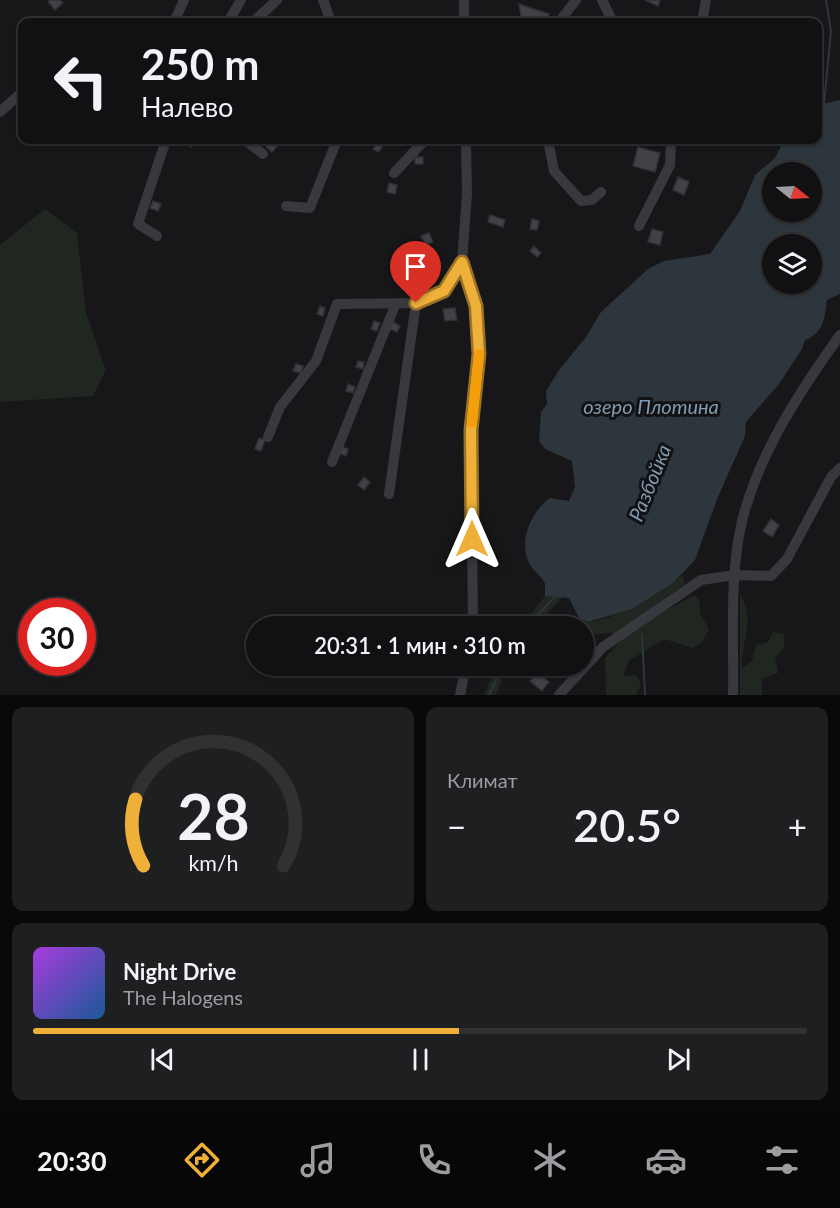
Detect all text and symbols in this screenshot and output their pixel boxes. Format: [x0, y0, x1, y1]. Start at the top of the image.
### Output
text: 250 m [141, 39, 259, 89]
icon: left [42, 42, 120, 120]
text: Налево [141, 90, 233, 123]
north arrow [762, 162, 822, 222]
map controls [762, 162, 822, 294]
button: layers [762, 234, 822, 294]
pin [390, 241, 441, 303]
icon: arrive [399, 250, 432, 283]
water label: озеро Плотина [583, 394, 719, 418]
water label: Разбойка [623, 441, 675, 524]
position arrow [440, 507, 504, 571]
speed limit sign: 30 [18, 598, 96, 676]
text: 20:31 · 1 мин · 310 m [314, 632, 526, 659]
text: Климат [447, 768, 518, 792]
text: 28 [177, 778, 249, 853]
text: 20.5° [573, 798, 681, 852]
text: − [447, 806, 466, 846]
text: + [788, 806, 807, 846]
text: km/h [188, 850, 238, 876]
text: Night Drive [123, 958, 236, 985]
text: The Halogens [123, 985, 243, 1009]
icon: previous [146, 1043, 179, 1076]
icon: pause [404, 1043, 437, 1076]
icon: next [662, 1043, 695, 1076]
icon: directions [181, 1139, 223, 1181]
icon: music [297, 1139, 339, 1181]
icon: phone [413, 1139, 455, 1181]
icon: climate [529, 1139, 571, 1181]
icon: car [645, 1139, 687, 1181]
icon: filters [761, 1139, 803, 1181]
text: 20:30 [37, 1144, 107, 1177]

